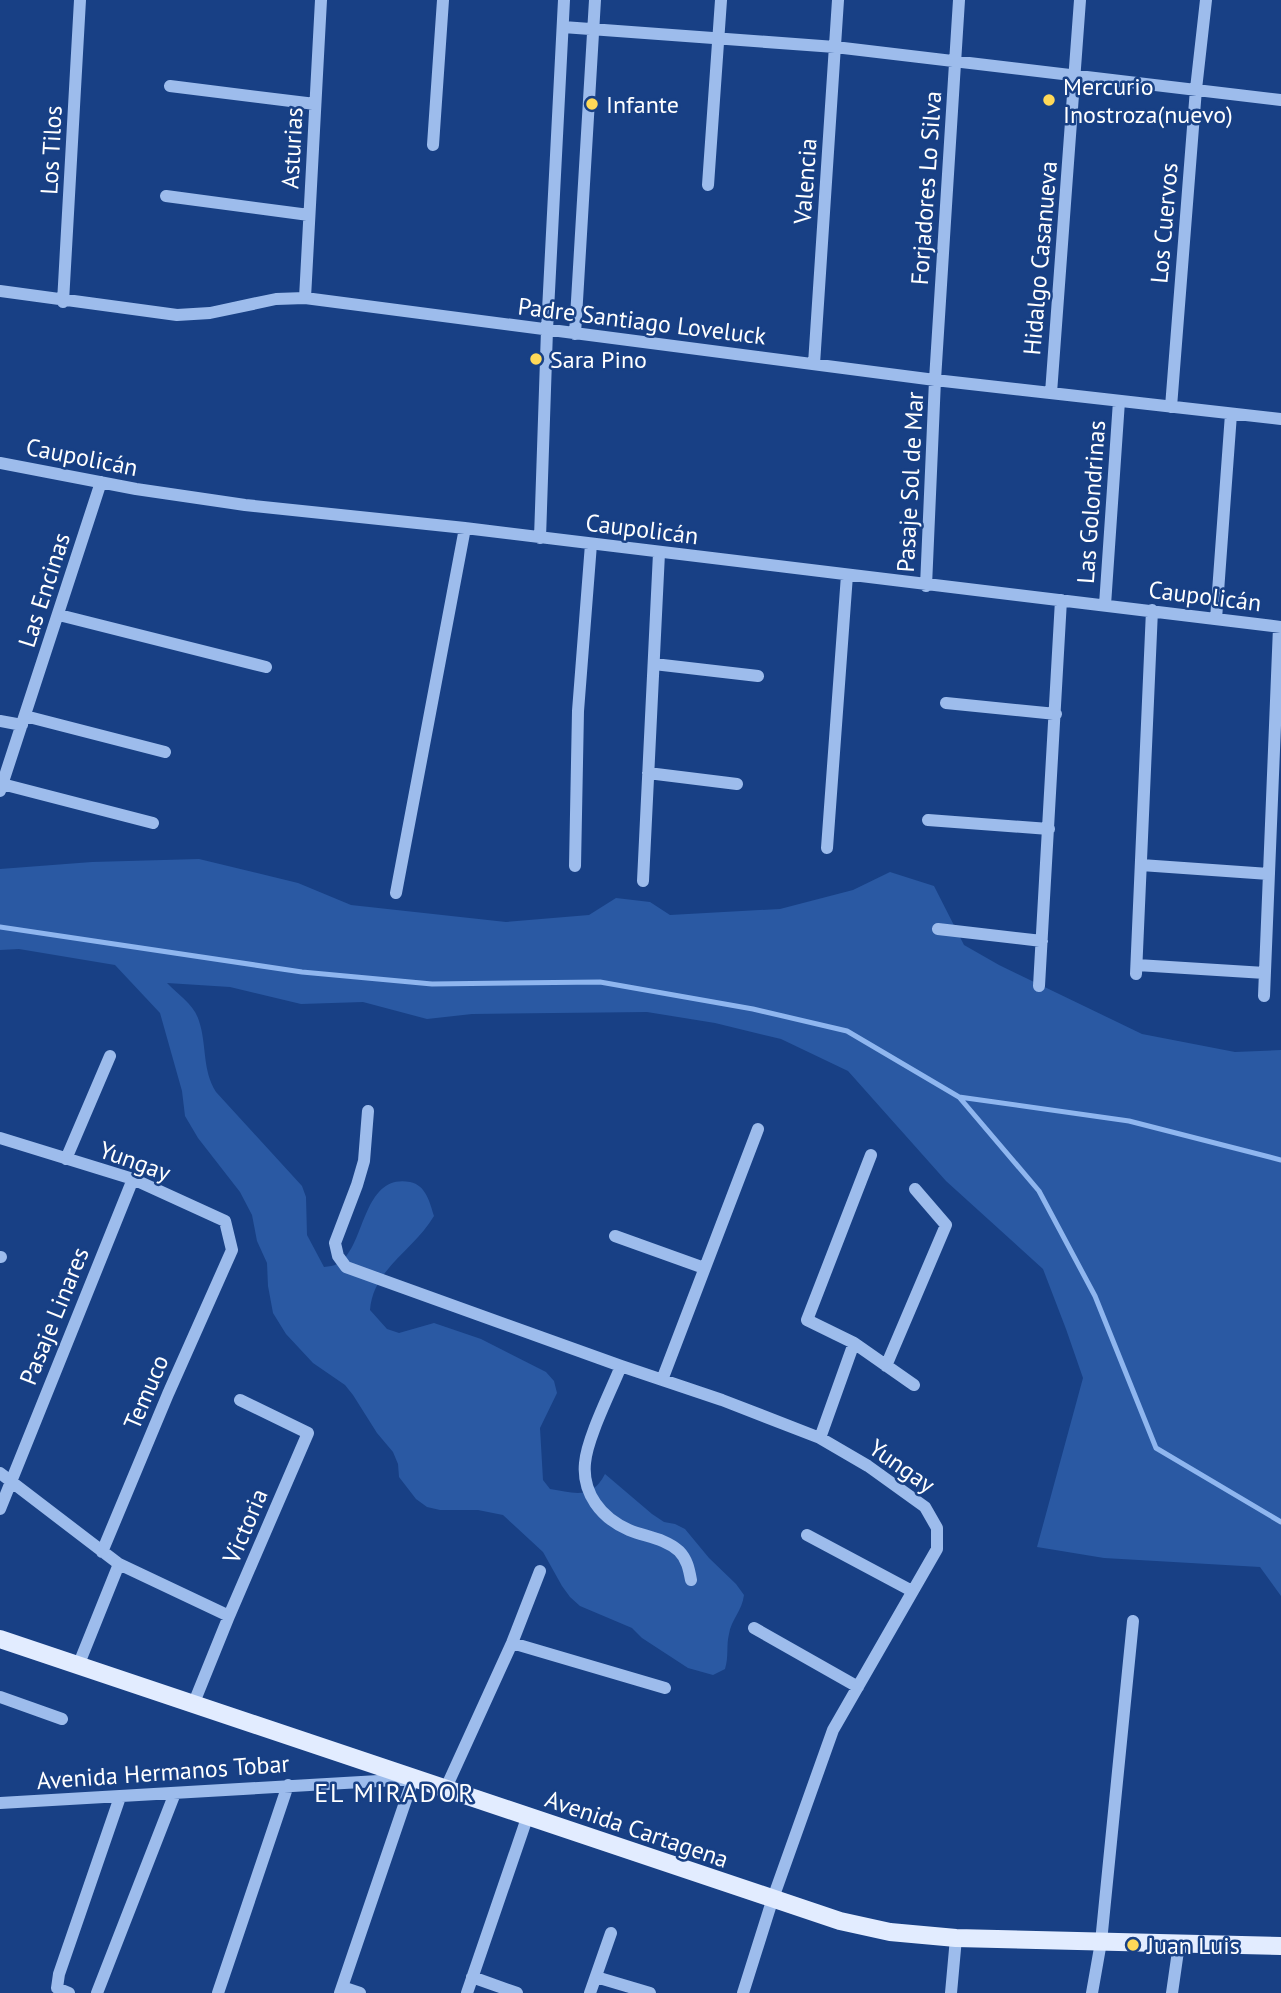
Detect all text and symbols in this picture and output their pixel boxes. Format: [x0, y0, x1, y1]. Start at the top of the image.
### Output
place label: Mercurio Inostroza(nuevo) [1063, 71, 1233, 130]
place label: Infante [606, 89, 679, 120]
street label: Forjadores Lo Silva [904, 90, 948, 286]
marker: Mercurio Inostroza(nuevo) [1041, 92, 1057, 108]
marker: Infante [584, 96, 600, 112]
street label: Los Tilos [33, 105, 69, 195]
street label: Asturias [274, 106, 310, 190]
street label: Valencia [786, 137, 823, 226]
street label: Hidalgo Casanueva [1016, 160, 1064, 356]
street label: Los Cuervos [1143, 161, 1185, 285]
street label: Padre Santiago Loveluck [516, 290, 768, 352]
place label: Sara Pino [550, 344, 647, 375]
marker: Sara Pino [528, 351, 544, 367]
street label: Pasaje Sol de Mar [890, 391, 930, 573]
street label: Las Golondrinas [1070, 419, 1112, 585]
street label: Caupolicán [23, 431, 141, 483]
street label: Caupolicán [584, 507, 700, 551]
street label: Las Encinas [11, 529, 77, 651]
street label: Caupolicán [1147, 574, 1263, 618]
street label: Yungay [95, 1134, 175, 1188]
street label: Pasaje Linares [12, 1243, 96, 1389]
street label: Temuco [116, 1350, 176, 1434]
street label: Yungay [863, 1432, 941, 1500]
street label: Victoria [215, 1484, 275, 1569]
street label: Avenida Hermanos Tobar [36, 1748, 290, 1796]
district label: EL MIRADOR [314, 1776, 476, 1809]
street label: Avenida Cartagena [541, 1783, 733, 1875]
place label: Juan Luis [1146, 1930, 1240, 1961]
marker: Juan Luis [1125, 1937, 1141, 1953]

